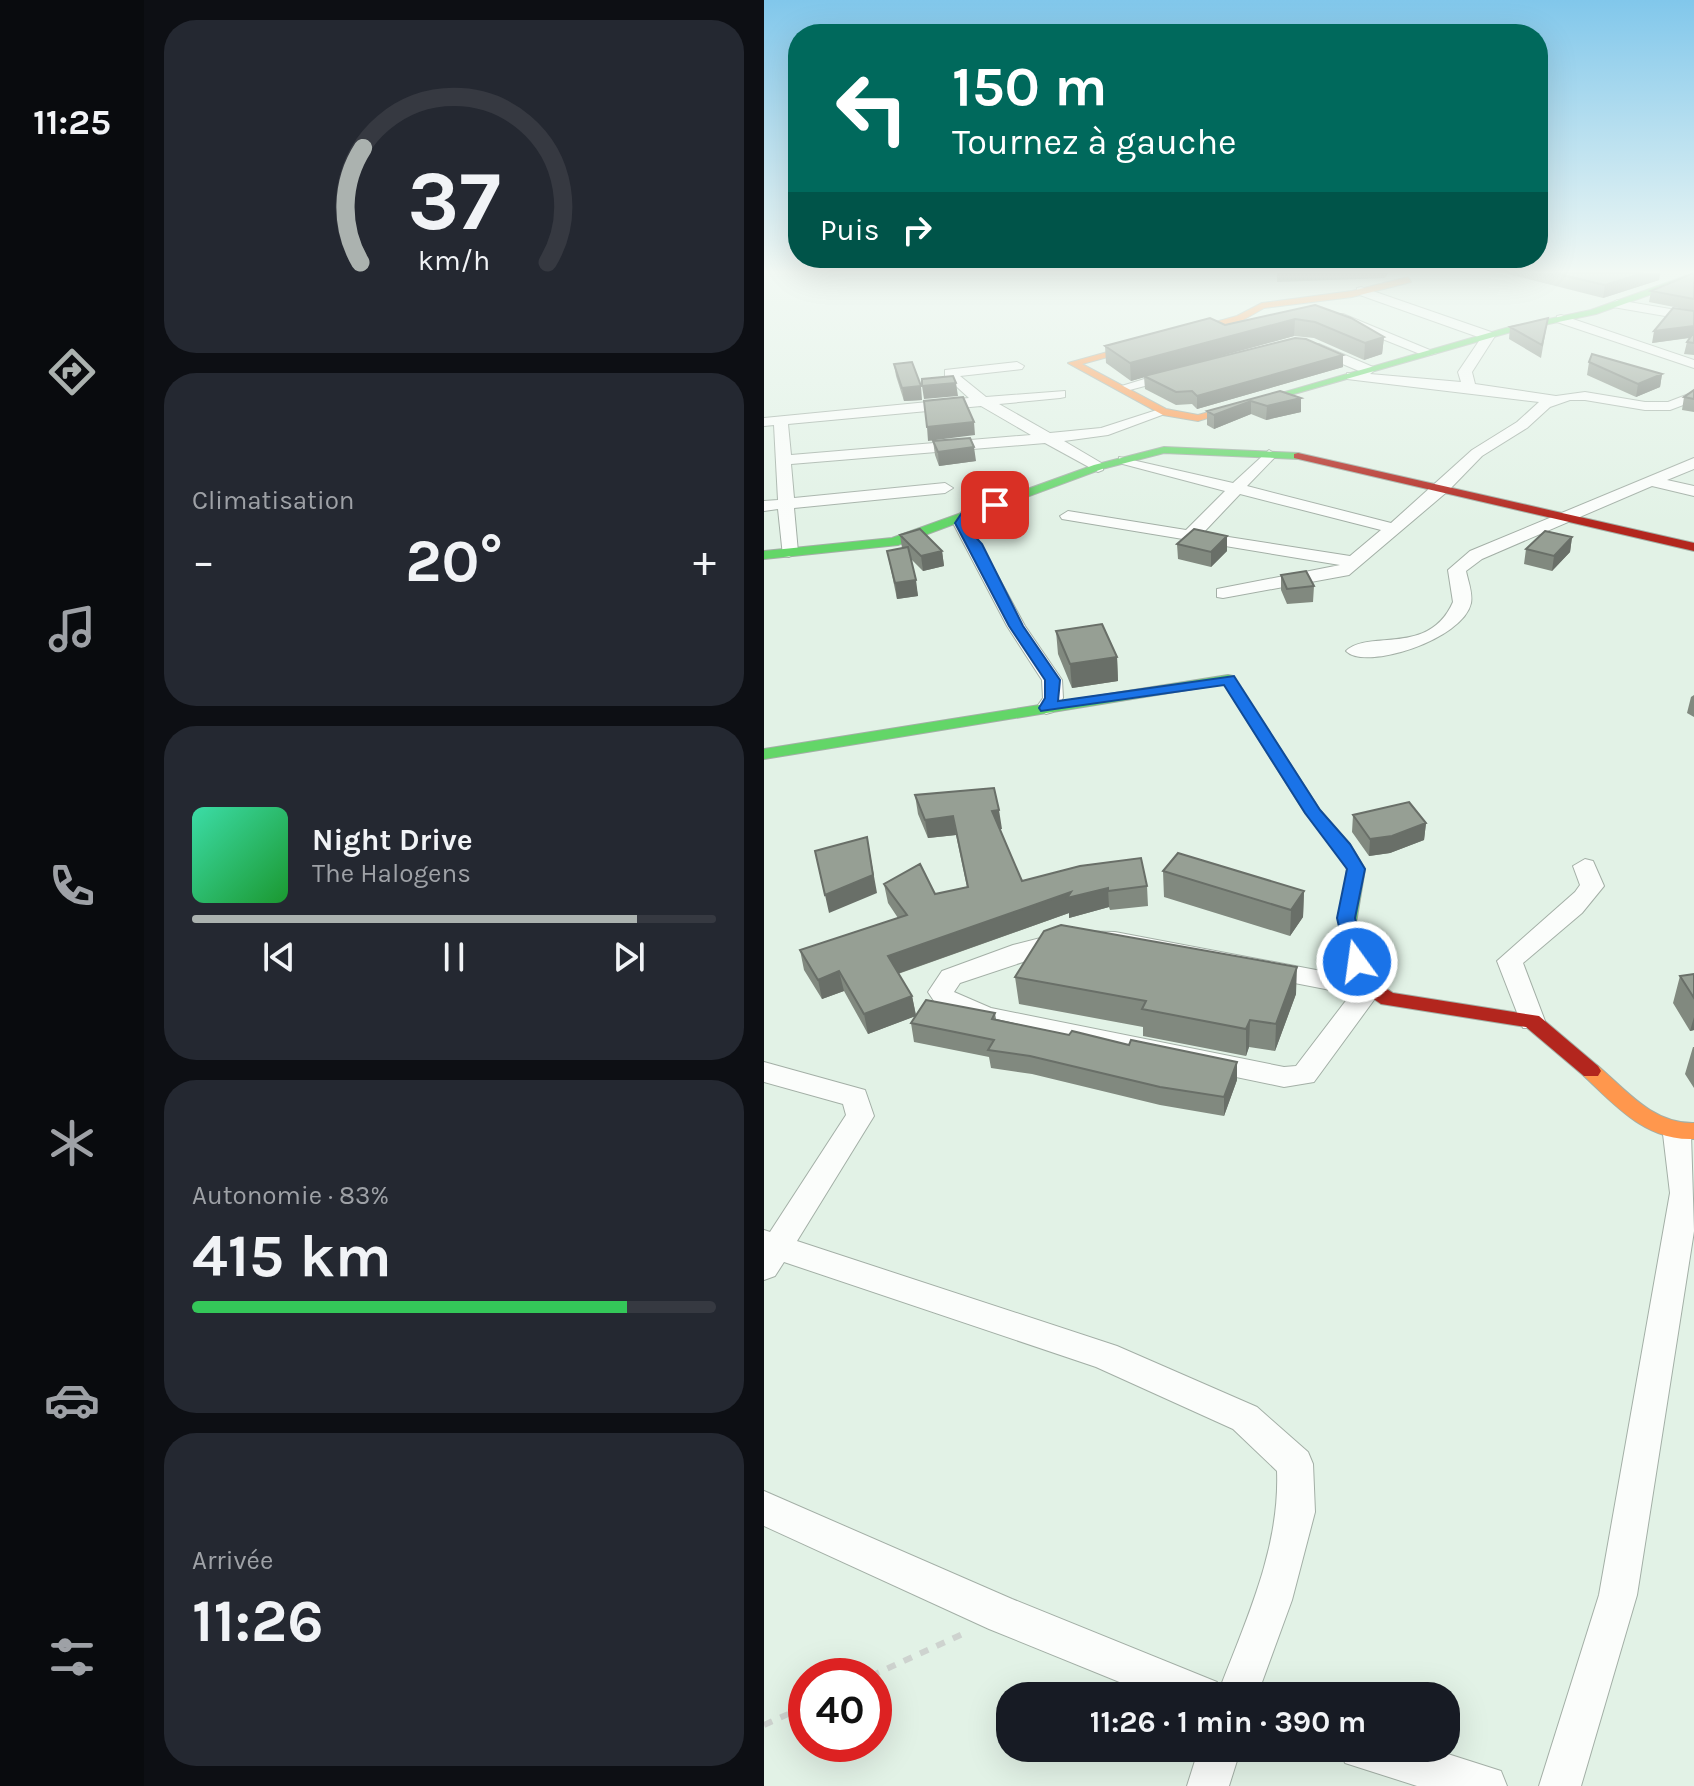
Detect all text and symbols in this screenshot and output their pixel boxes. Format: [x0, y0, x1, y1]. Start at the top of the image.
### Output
text: 150 m [952, 54, 1107, 119]
icon: left [820, 56, 924, 160]
text: 11:25 [33, 101, 111, 143]
text: Tournez à gauche [952, 121, 1237, 163]
text: 37 [407, 152, 501, 249]
icon: right [895, 208, 939, 252]
text: Puis [820, 212, 879, 248]
text: km/h [418, 244, 490, 277]
icon: directions [44, 344, 100, 400]
pin [961, 471, 1029, 539]
icon: arrive [973, 483, 1017, 527]
text: Climatisation [192, 485, 355, 516]
text: 20° [405, 526, 503, 596]
text: − [192, 536, 215, 587]
text: + [693, 536, 716, 587]
icon: music [44, 601, 100, 657]
text: Night Drive [312, 822, 473, 858]
icon: phone [44, 858, 100, 914]
text: The Halogens [312, 858, 471, 889]
position arrow [1315, 920, 1399, 1004]
icon: previous [257, 935, 301, 979]
icon: pause [432, 935, 476, 979]
icon: next [607, 935, 651, 979]
icon: climate [44, 1115, 100, 1171]
text: Autonomie · 83% [192, 1180, 389, 1211]
text: 415 km [192, 1221, 392, 1291]
icon: car [44, 1372, 100, 1428]
text: Arrivée [192, 1545, 273, 1576]
text: 11:26 [192, 1586, 324, 1656]
icon: filters [44, 1629, 100, 1685]
speed limit sign: 40 [788, 1658, 892, 1762]
text: 11:26 · 1 min · 390 m [1090, 1704, 1366, 1740]

